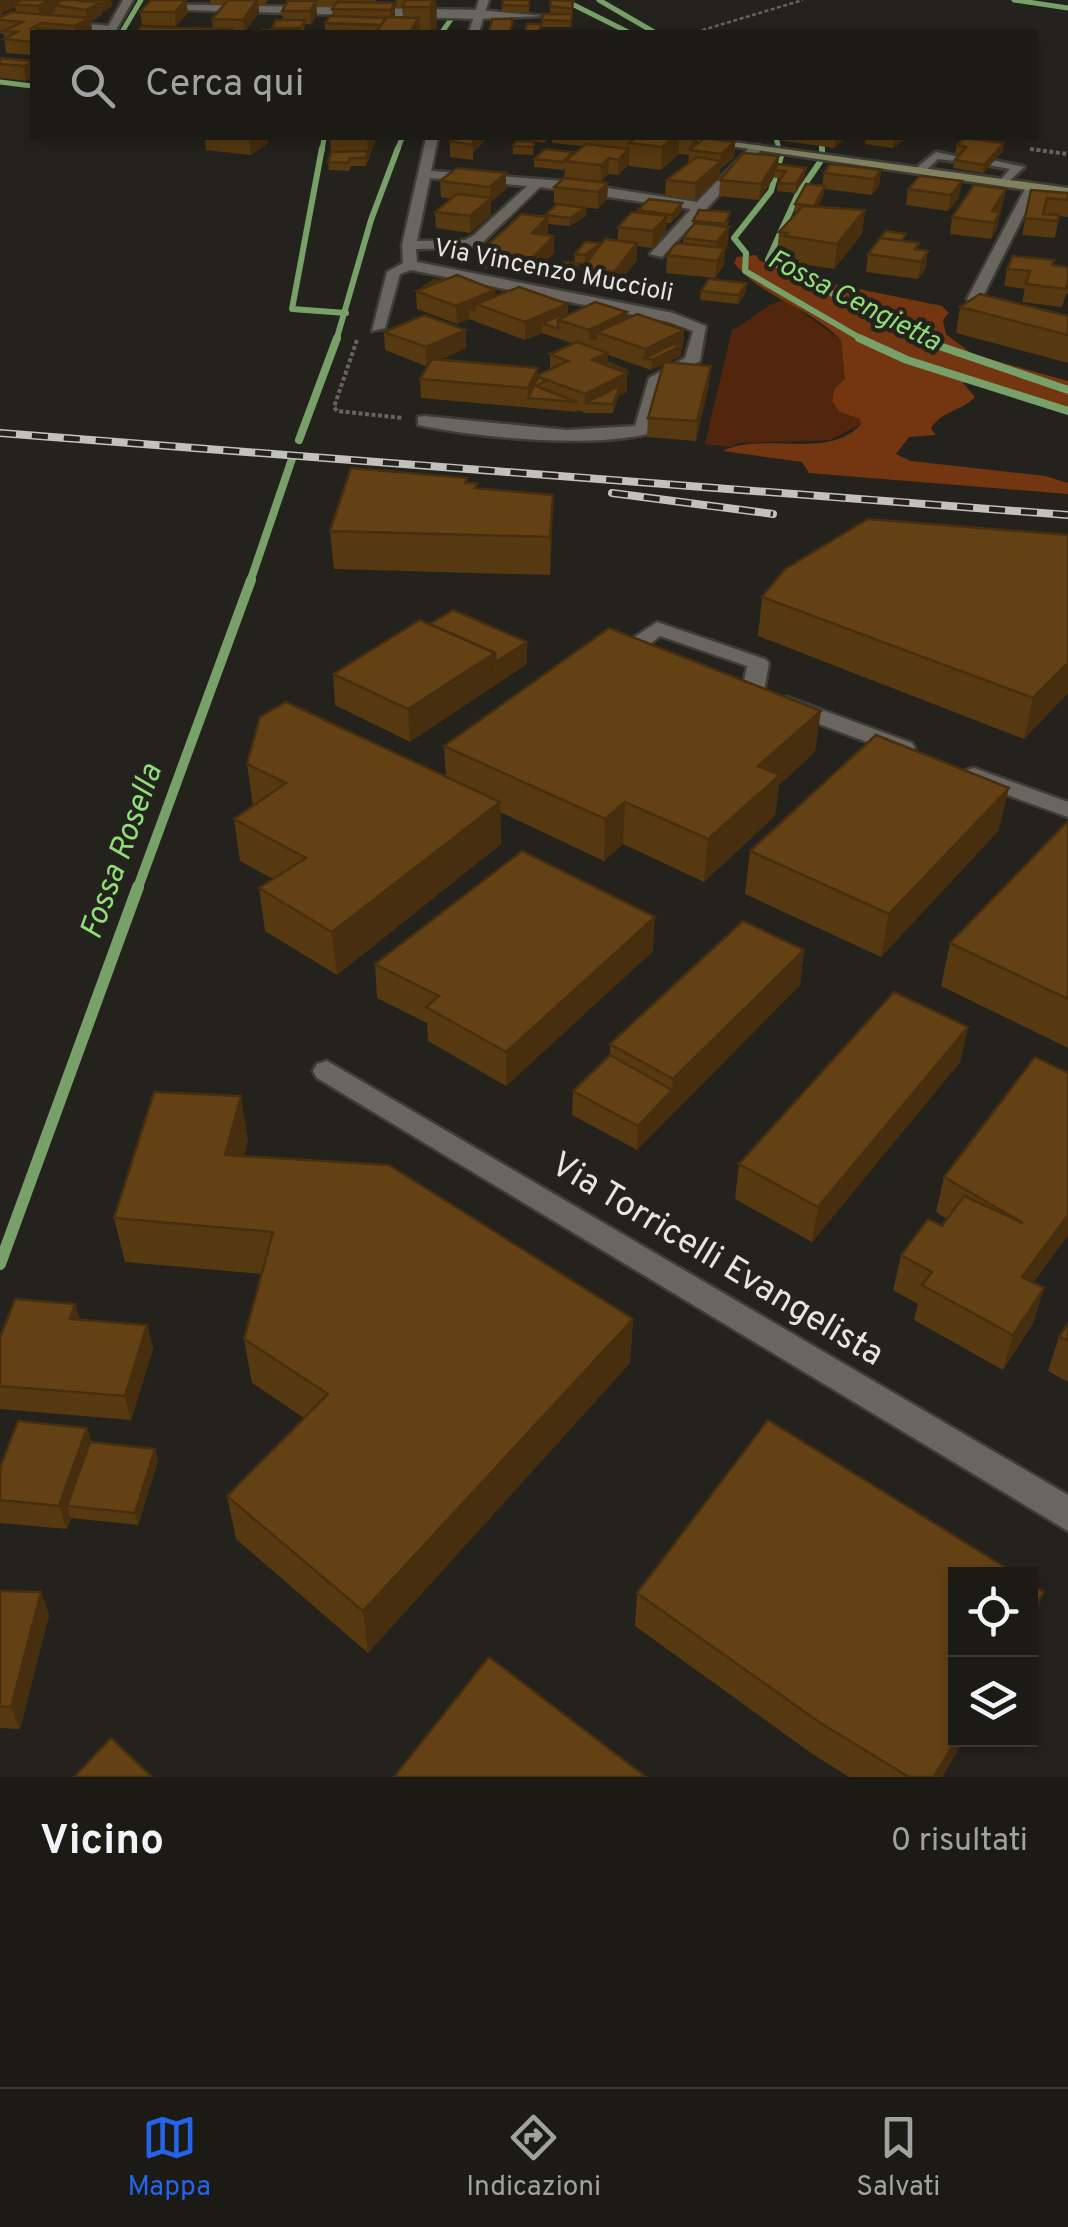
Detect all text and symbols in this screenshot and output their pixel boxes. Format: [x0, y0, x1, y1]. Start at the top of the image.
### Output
search box [30, 30, 1038, 140]
icon: search [65, 58, 120, 113]
text: Cerca qui [145, 61, 304, 110]
street label: Via Vincenzo Muccioli [431, 233, 676, 311]
water label: Fossa Cengietta [761, 243, 947, 361]
water label: Fossa Rosella [73, 759, 173, 945]
street label: Via Torricelli Evangelista [542, 1144, 891, 1377]
map controls [948, 1567, 1038, 1747]
button: locate [948, 1567, 1038, 1657]
button: layers [948, 1657, 1038, 1747]
text: Vicino [40, 1816, 164, 1869]
text: 0 risultati [891, 1822, 1028, 1862]
tab: Mappa [128, 2110, 211, 2206]
tab: Indicazioni [466, 2110, 601, 2206]
tab: Salvati [856, 2110, 940, 2206]

